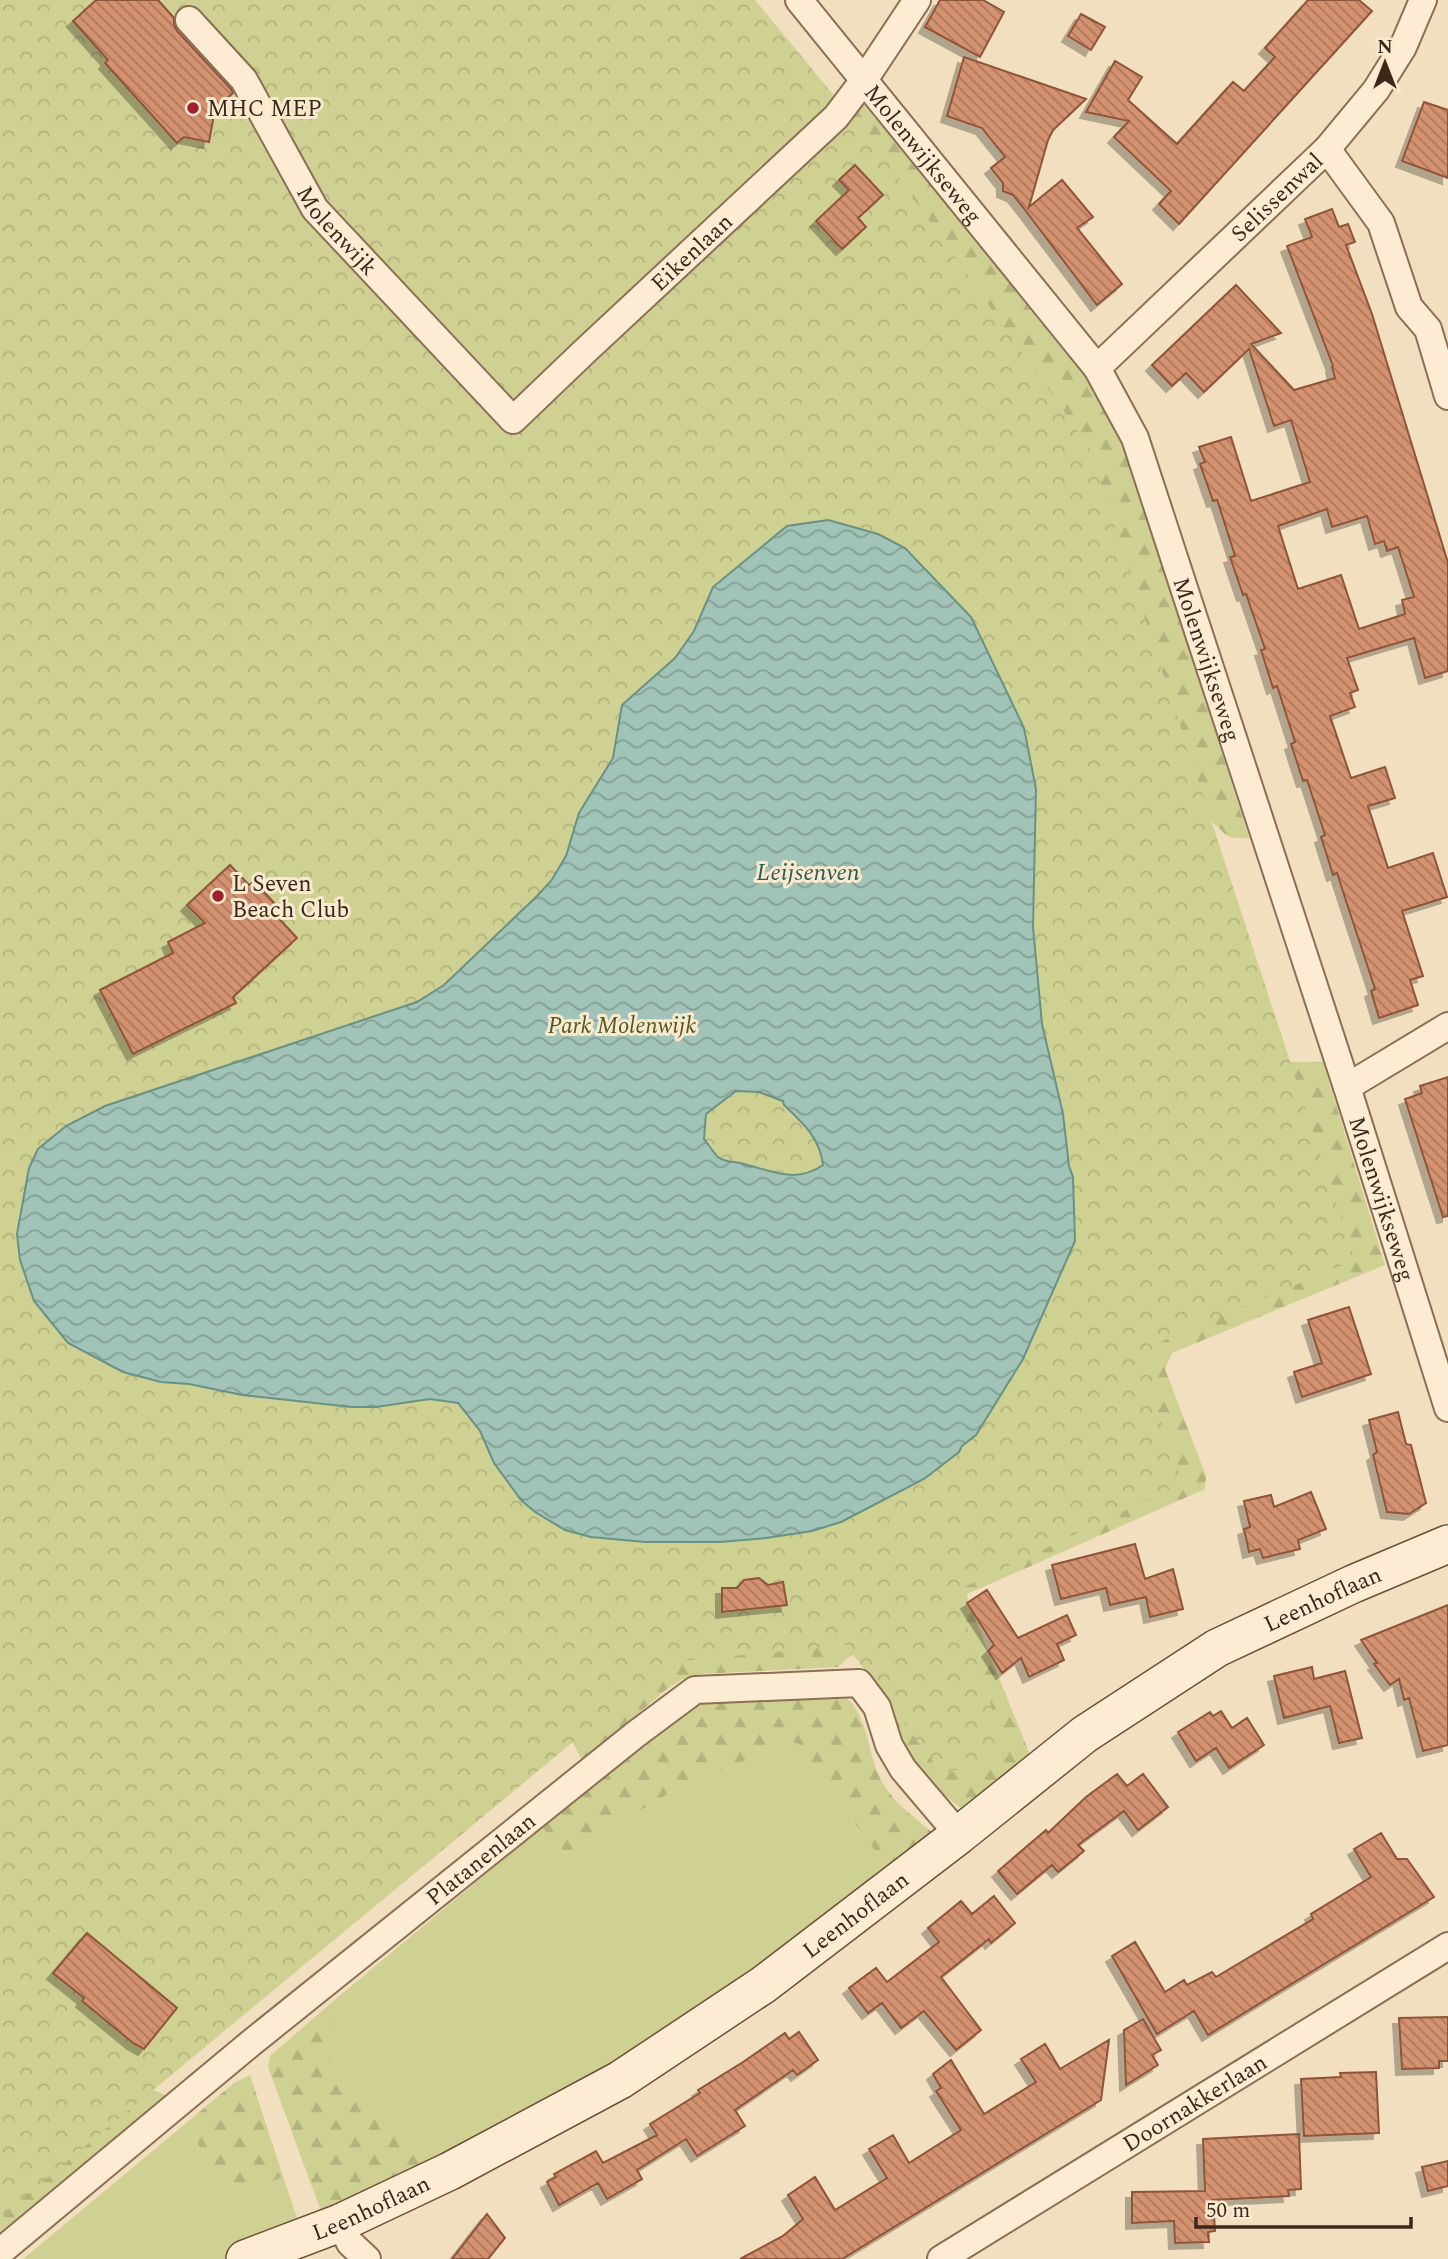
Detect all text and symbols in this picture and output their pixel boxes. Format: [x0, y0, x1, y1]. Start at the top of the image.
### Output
north arrow [1350, 28, 1420, 98]
text: N [1377, 33, 1393, 62]
street label: Molenwijkseweg [855, 77, 990, 233]
place label: MHC MEP [207, 92, 322, 127]
marker: MHC MEP [185, 100, 201, 116]
street label: Selissenwal [1223, 145, 1332, 251]
street label: Molenwijk [286, 180, 385, 284]
street label: Eikenlaan [643, 206, 741, 301]
street label: Molenwijkseweg [1163, 573, 1249, 747]
water label: Leijsenven [756, 855, 860, 891]
place label: L Seven Beach Club [232, 867, 349, 928]
marker: L Seven Beach Club [210, 888, 226, 904]
park label: Park Molenwijk [548, 1009, 697, 1044]
street label: Molenwijkseweg [1338, 1112, 1423, 1286]
street label: Leenhoflaan [1258, 1558, 1387, 1643]
street label: Platanenlaan [419, 1805, 544, 1915]
street label: Leenhoflaan [795, 1863, 917, 1968]
street label: Doornakkerlaan [1116, 2046, 1274, 2162]
street label: Leenhoflaan [307, 2167, 436, 2251]
scale bar [1196, 2186, 1411, 2230]
text: 50 m [1206, 2195, 1250, 2227]

